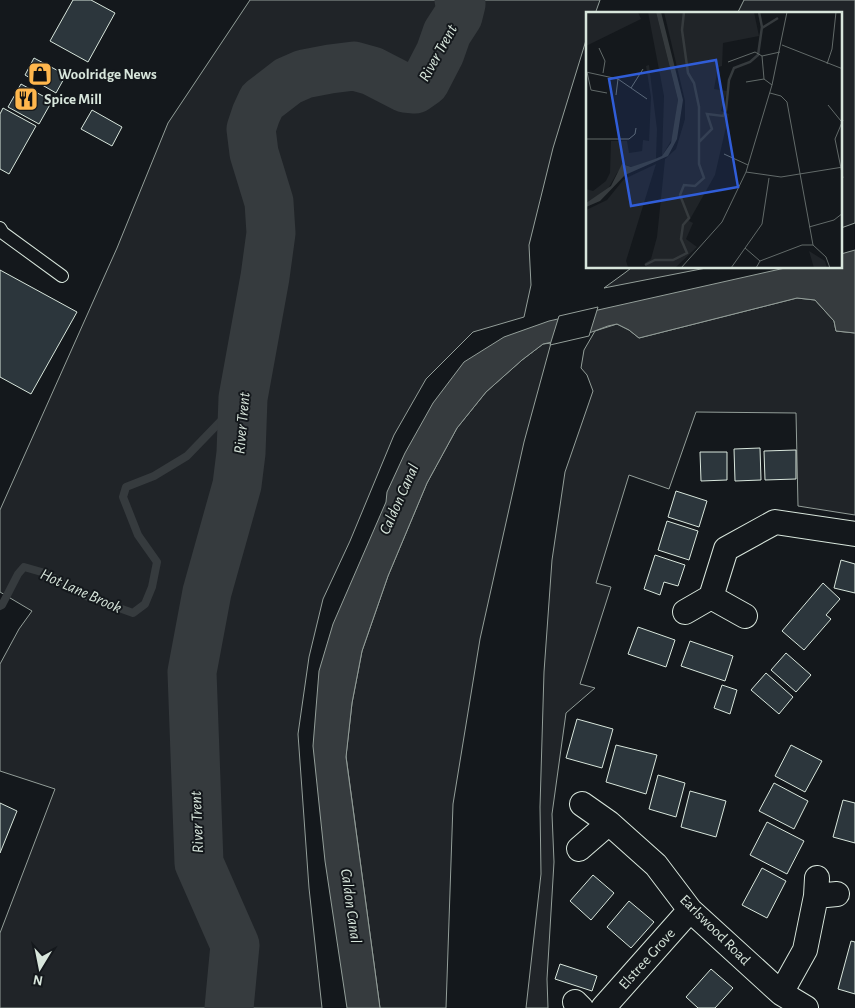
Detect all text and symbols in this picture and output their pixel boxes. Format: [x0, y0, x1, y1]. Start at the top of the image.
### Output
inset map [586, 12, 842, 269]
water label: River Trent [416, 21, 460, 84]
shop icon: Woolridge News [27, 61, 53, 87]
place label: Woolridge News [58, 67, 157, 82]
restaurant icon: Spice Mill [13, 86, 39, 112]
place label: Spice Mill [44, 92, 102, 107]
water label: River Trent [231, 391, 253, 455]
water label: Caldon Canal [376, 461, 422, 537]
water label: Hot Lane Brook [38, 566, 124, 616]
water label: River Trent [188, 790, 206, 853]
water label: Caldon Canal [338, 868, 364, 944]
street label: Earlswood Road [677, 892, 753, 968]
street label: Elstree Grove [616, 926, 678, 992]
north arrow [15, 943, 65, 993]
text: N [32, 972, 44, 988]

